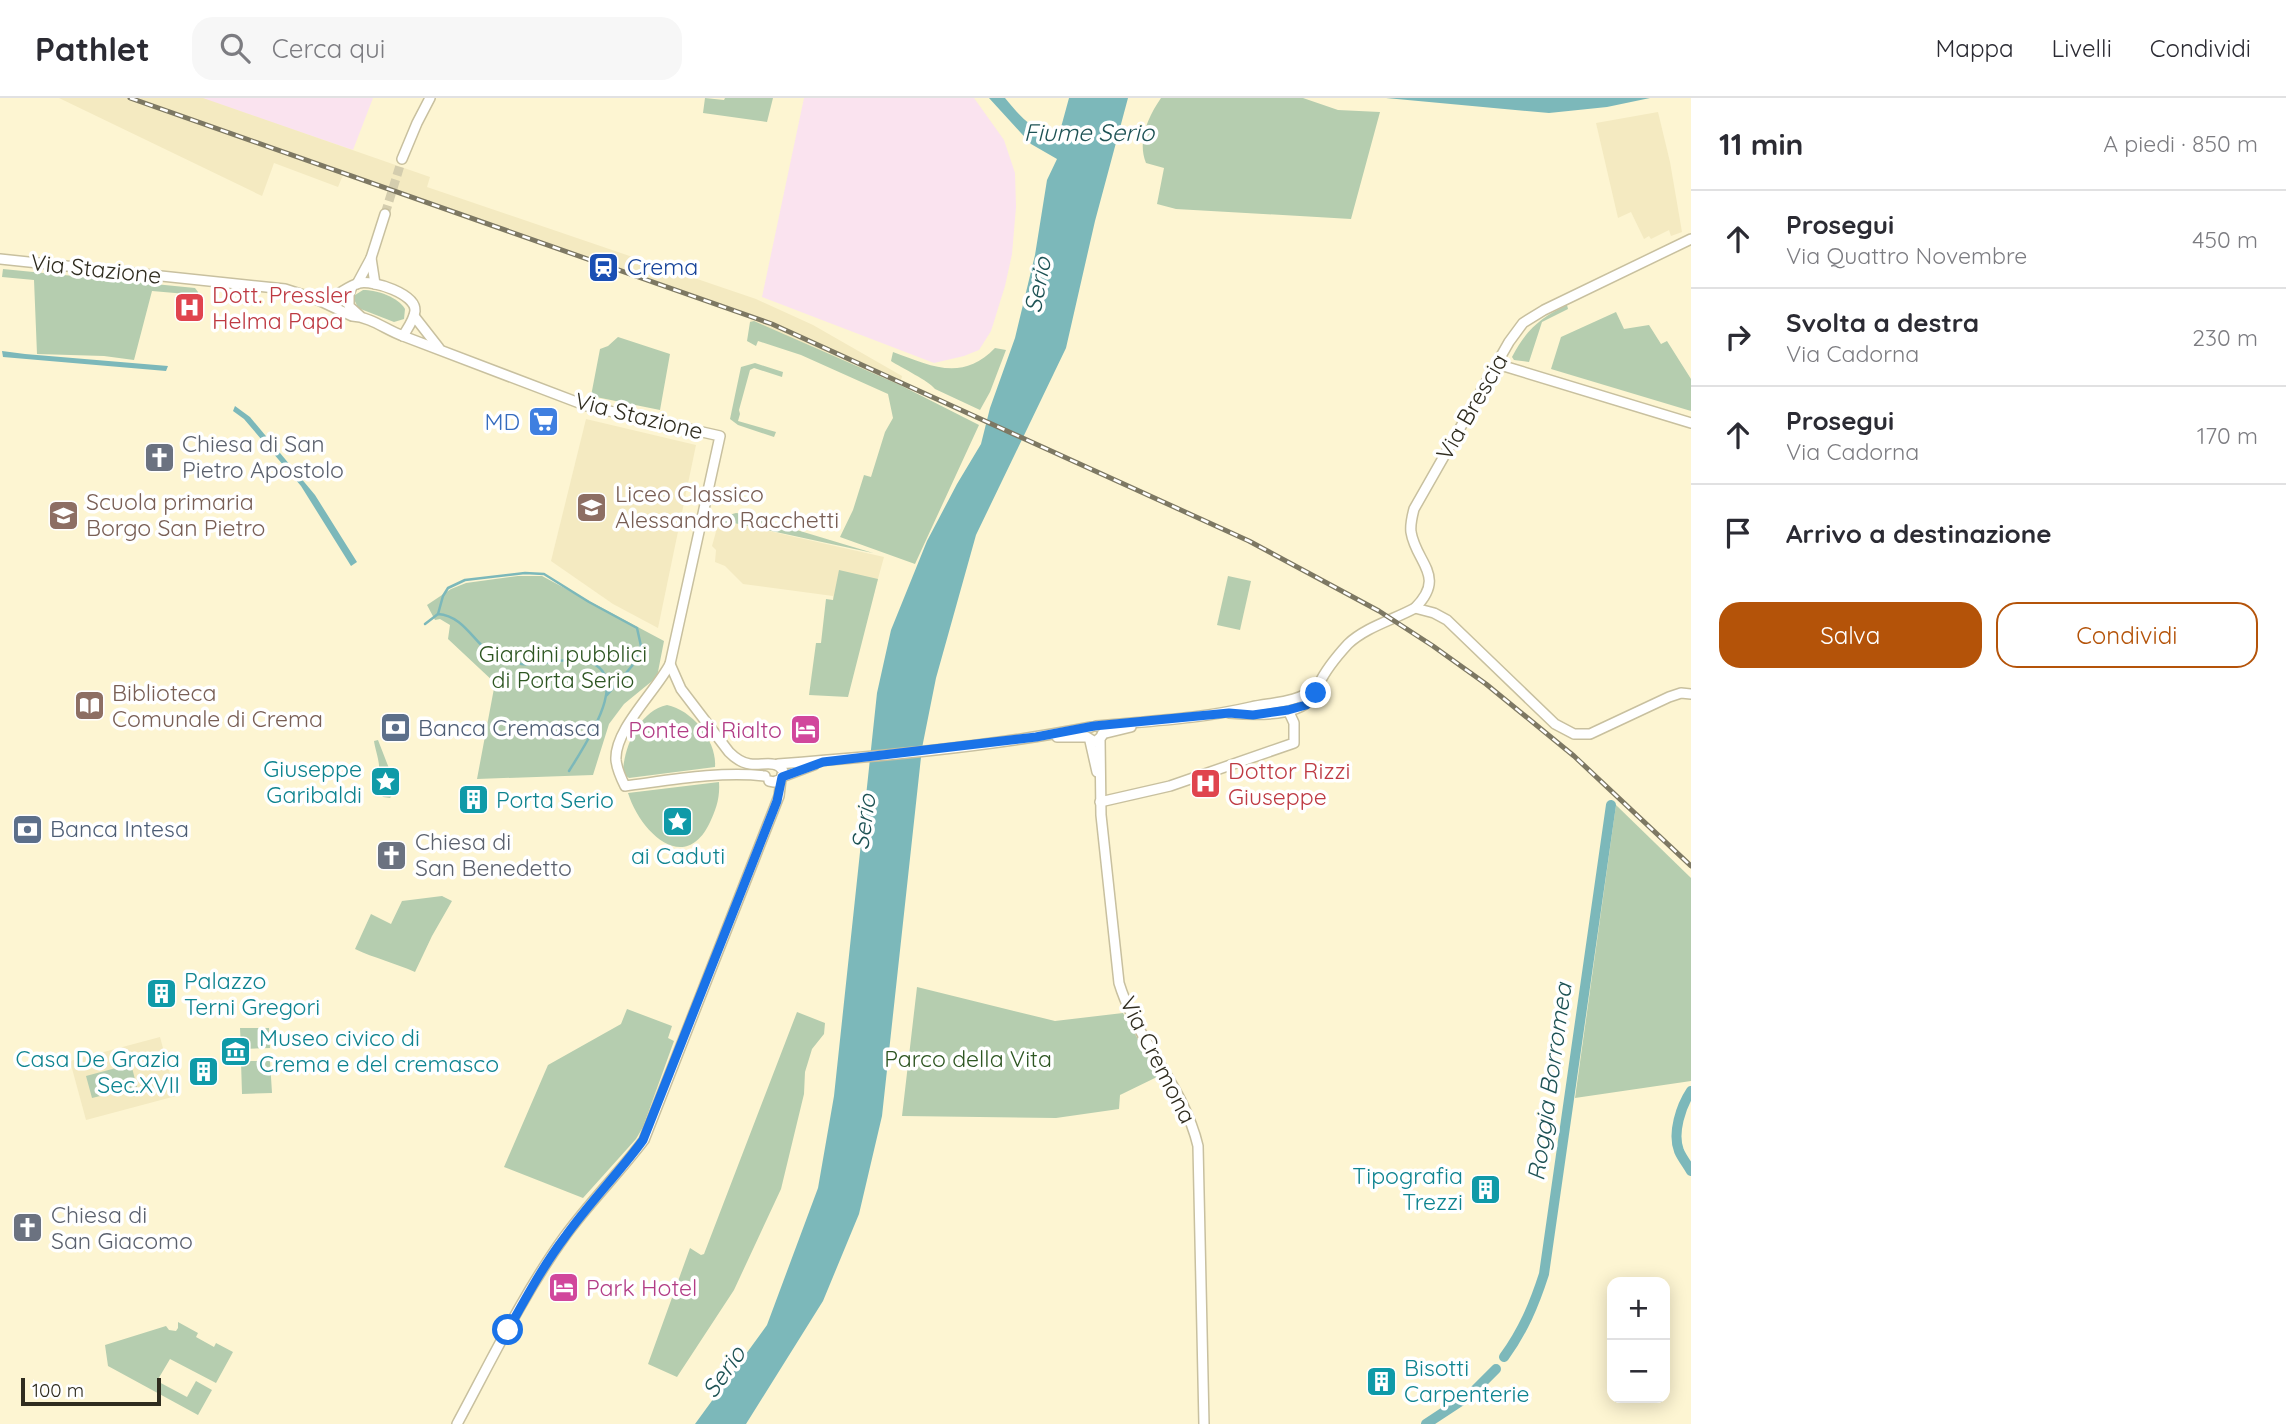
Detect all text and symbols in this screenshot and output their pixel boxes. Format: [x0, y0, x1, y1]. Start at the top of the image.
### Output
search box [192, 17, 682, 80]
text: Pathlet [35, 28, 150, 69]
icon: search [216, 29, 254, 67]
text: Cerca qui [272, 32, 385, 65]
text: Mappa [1936, 33, 2014, 63]
text: Livelli [2052, 33, 2112, 63]
text: Condividi [2150, 33, 2251, 63]
water label: Fiume Serio [1024, 117, 1156, 147]
text: 11 min [1719, 125, 1803, 163]
text: A piedi · 850 m [2103, 129, 2258, 158]
text: Prosegui [1786, 208, 1894, 241]
icon: ahead [1719, 220, 1757, 258]
text: 450 m [2192, 225, 2258, 254]
text: Via Quattro Novembre [1786, 241, 2027, 270]
street label: Via Stazione [29, 247, 163, 290]
station icon: Crema [587, 250, 621, 284]
place label: Crema [627, 252, 698, 281]
water label: Serio [1017, 253, 1057, 315]
place label: Dott. Pressler Helma Papa [212, 280, 352, 335]
hospital icon: Dott. Pressler Helma Papa [172, 291, 206, 325]
text: Svolta a destra [1786, 306, 1979, 339]
icon: right [1719, 318, 1757, 356]
text: 230 m [2192, 323, 2258, 352]
text: Via Cadorna [1786, 339, 1919, 368]
street label: Via Brescia [1429, 348, 1514, 465]
street label: Via Stazione [572, 386, 706, 445]
text: Prosegui [1786, 404, 1894, 437]
supermarket icon: MD [526, 405, 560, 439]
place label: MD [484, 407, 520, 436]
icon: ahead [1719, 416, 1757, 454]
text: 170 m [2197, 421, 2258, 450]
place label: Chiesa di San Pietro Apostolo [182, 429, 344, 484]
text: Via Cadorna [1786, 437, 1919, 466]
church icon: Chiesa di San Pietro Apostolo [142, 440, 176, 474]
place label: Liceo Classico Alessandro Racchetti [615, 479, 839, 534]
place label: Scuola primaria Borgo San Pietro [86, 487, 266, 542]
school or university icon: Liceo Classico Alessandro Racchetti [575, 490, 609, 524]
school or university icon: Scuola primaria Borgo San Pietro [46, 498, 80, 532]
icon: arrive [1719, 514, 1757, 552]
text: Arrivo a destinazione [1786, 517, 2052, 550]
button: Salva [1719, 602, 1982, 668]
button: Condividi [1996, 602, 2258, 668]
park label: Giardini pubblici di Porta Serio [479, 639, 647, 694]
route end [1300, 677, 1331, 708]
place label: Biblioteca Comunale di Crema [112, 678, 323, 733]
library icon: Biblioteca Comunale di Crema [72, 689, 106, 723]
bank icon: Banca Cremasca [378, 711, 412, 745]
place label: Banca Cremasca [418, 713, 600, 742]
hotel icon: Ponte di Rialto [788, 713, 822, 747]
place label: Ponte di Rialto [628, 715, 782, 744]
place label: Giuseppe Garibaldi [263, 754, 362, 809]
place label: Dottor Rizzi Giuseppe [1228, 756, 1350, 811]
place icon: Giuseppe Garibaldi [368, 765, 402, 799]
hospital icon: Dottor Rizzi Giuseppe [1188, 767, 1222, 801]
building icon: Porta Serio [456, 783, 490, 817]
place label: Porta Serio [496, 785, 614, 814]
water label: Serio [844, 791, 882, 852]
place icon: ai Caduti [661, 805, 695, 839]
bank icon: Banca Intesa [10, 812, 44, 846]
place label: Banca Intesa [50, 814, 189, 843]
place label: Chiesa di San Benedetto [415, 827, 572, 882]
church icon: Chiesa di San Benedetto [375, 838, 409, 872]
place label: ai Caduti [631, 841, 725, 870]
place label: Palazzo Terni Gregori [184, 966, 320, 1021]
building icon: Palazzo Terni Gregori [144, 977, 178, 1011]
water label: Roggia Borromea [1520, 980, 1578, 1183]
street label: Via Cremona [1114, 991, 1203, 1128]
place label: Museo civico di Crema e del cremasco [259, 1023, 499, 1078]
museum icon: Museo civico di Crema e del cremasco [219, 1034, 253, 1068]
place label: Casa De Grazia Sec.XVII [15, 1044, 180, 1099]
park label: Parco della Vita [884, 1044, 1052, 1073]
building icon: Casa De Grazia Sec.XVII [186, 1055, 220, 1089]
place label: Tipografia Trezzi [1352, 1161, 1463, 1216]
building icon: Tipografia Trezzi [1469, 1172, 1503, 1206]
place label: Chiesa di San Giacomo [51, 1200, 193, 1255]
church icon: Chiesa di San Giacomo [11, 1211, 45, 1245]
hotel icon: Park Hotel [546, 1271, 580, 1305]
place label: Park Hotel [586, 1273, 697, 1302]
map controls [1607, 1277, 1670, 1403]
button: + [1607, 1277, 1670, 1340]
route start [492, 1314, 523, 1345]
water label: Serio [695, 1339, 752, 1403]
button: − [1607, 1340, 1670, 1403]
place label: Bisotti Carpenterie [1404, 1353, 1530, 1408]
building icon: Bisotti Carpenterie [1364, 1364, 1398, 1398]
scale bar [21, 1375, 161, 1407]
text: 100 m [32, 1378, 84, 1402]

